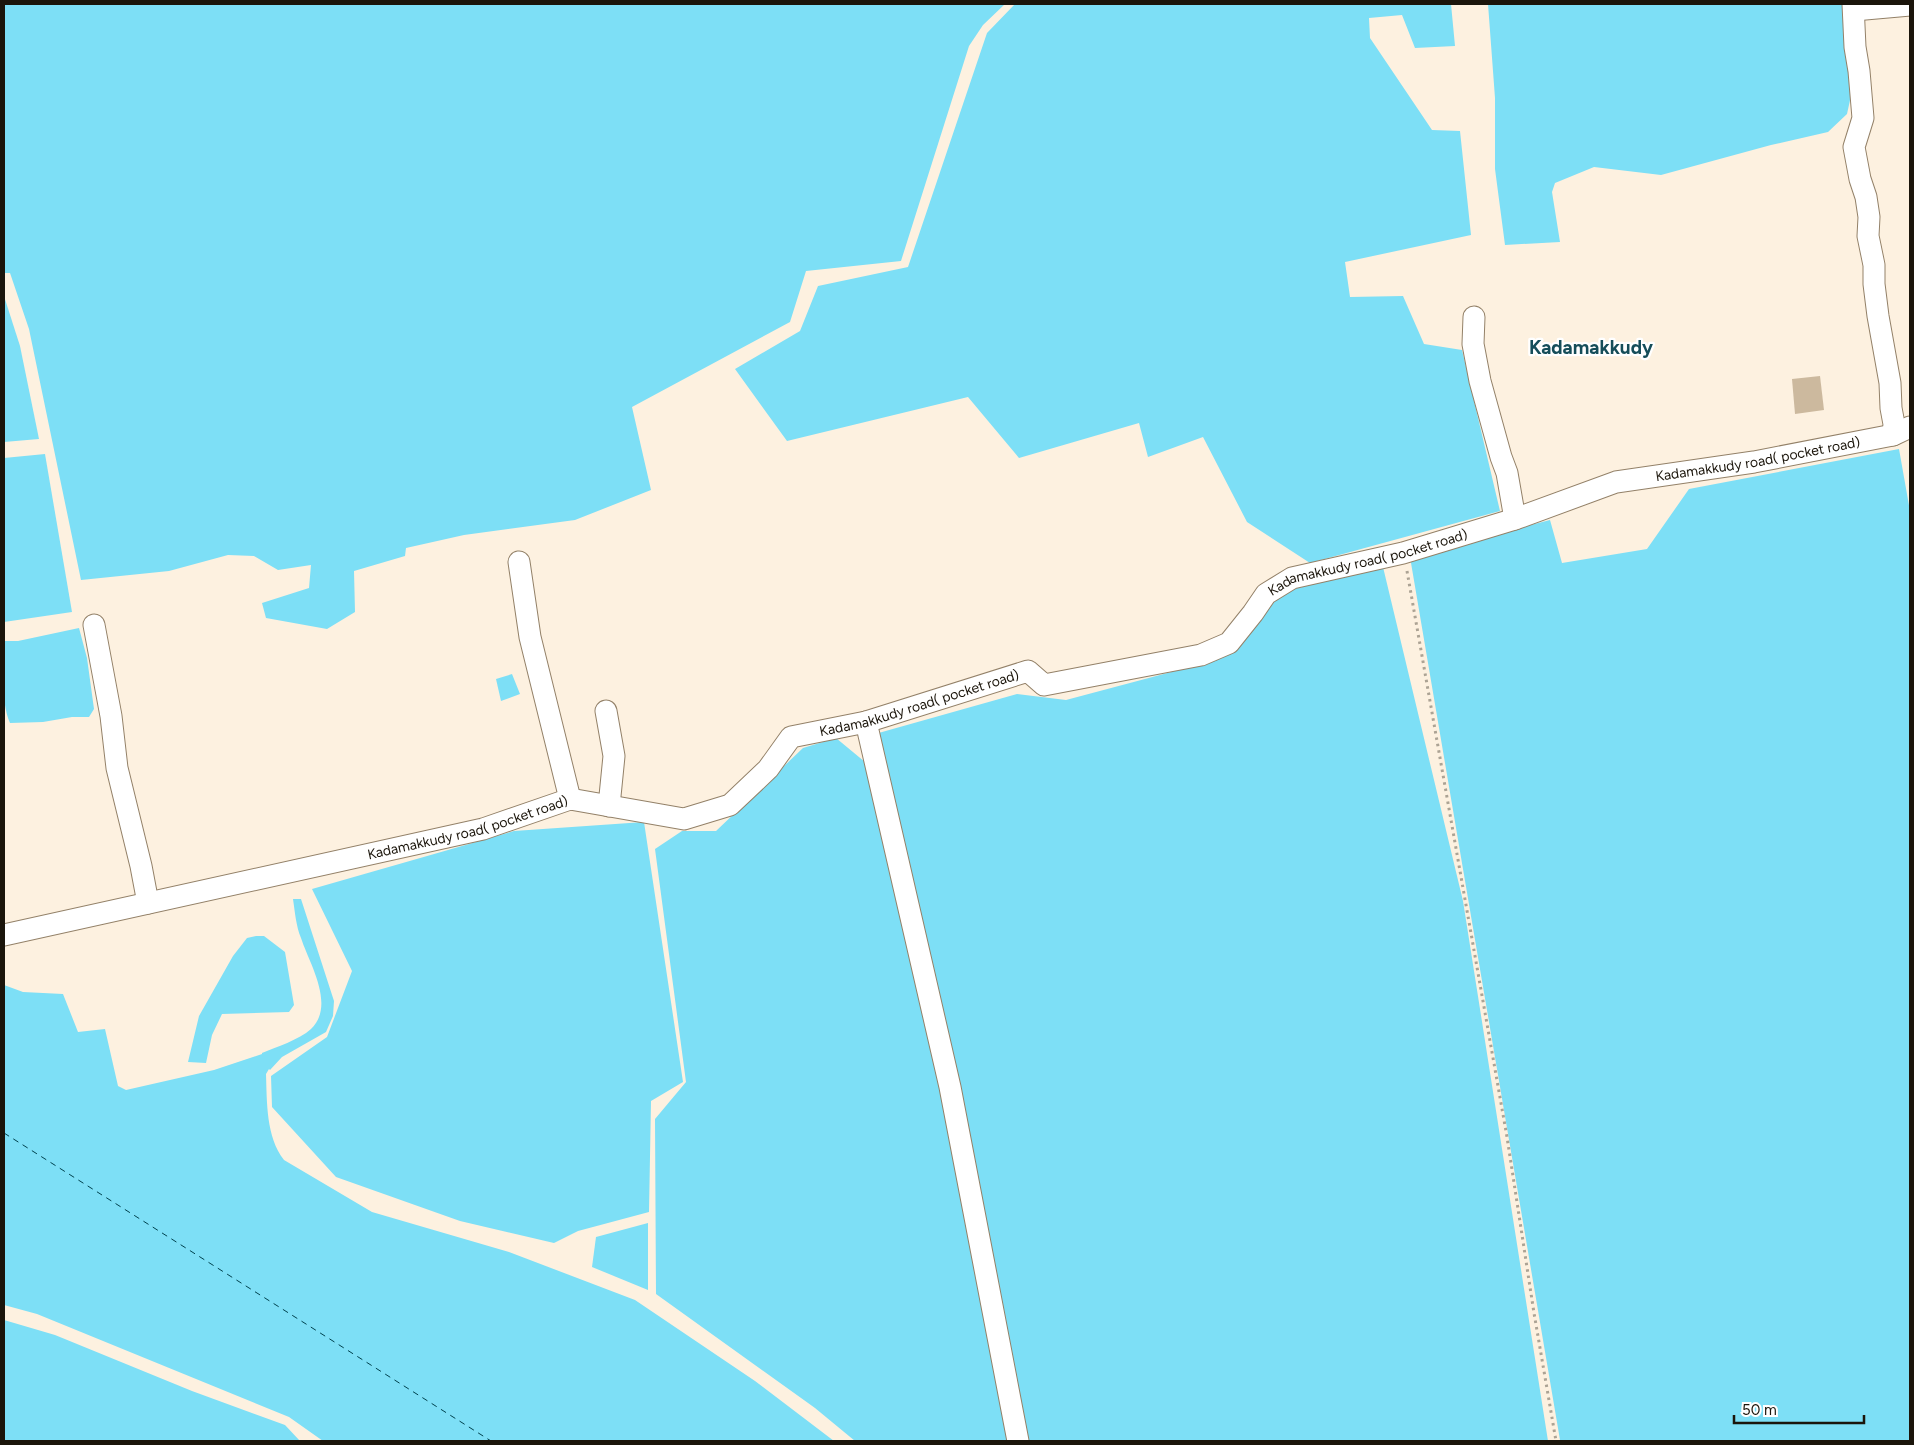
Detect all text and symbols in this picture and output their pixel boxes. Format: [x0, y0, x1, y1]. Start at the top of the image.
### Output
district label: Kadamakkudy [1529, 336, 1653, 359]
street label: Kadamakkudy road( pocket road) [1654, 434, 1862, 485]
street label: Kadamakkudy road( pocket road) [1265, 526, 1470, 600]
street label: Kadamakkudy road( pocket road) [818, 666, 1021, 740]
street label: Kadamakkudy road( pocket road) [366, 792, 570, 863]
scale bar [1734, 1392, 1864, 1424]
text: 50 m [1742, 1401, 1777, 1419]

